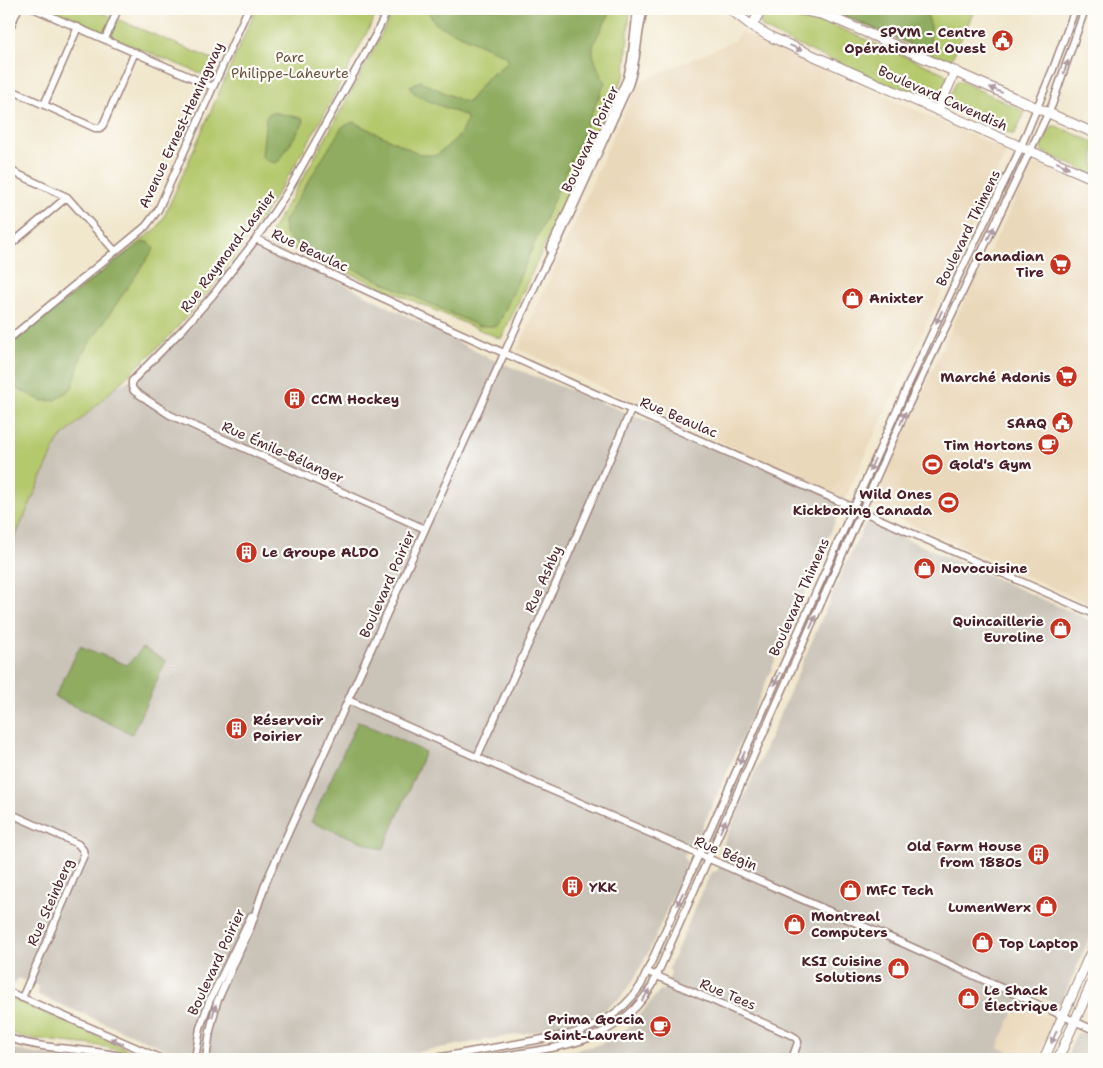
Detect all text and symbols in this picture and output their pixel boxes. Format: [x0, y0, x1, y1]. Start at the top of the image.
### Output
place label: SPVM - Centre Opérationnel Ouest [844, 23, 986, 57]
public building icon: SPVM - Centre Opérationnel Ouest [990, 28, 1014, 52]
street label: Avenue Ernest-Hemingway [135, 39, 227, 211]
one-way arrow [789, 45, 803, 53]
park label: Parc Philippe-Laheurte [231, 48, 349, 82]
one-way arrow [1062, 59, 1070, 74]
street label: Boulevard Cavendish [875, 61, 1011, 135]
street label: Boulevard Poirier [557, 82, 623, 195]
one-way arrow [989, 85, 1003, 93]
one-way arrow [1056, 161, 1070, 169]
street label: Boulevard Thimens [932, 167, 1004, 289]
street label: Rue Raymond-Lasnier [176, 186, 280, 316]
street label: Rue Beaulac [269, 224, 351, 276]
one-way arrow [987, 226, 995, 240]
place label: Canadian Tire [974, 247, 1044, 281]
supermarket icon: Canadian Tire [1048, 252, 1072, 276]
shop icon: Anixter [841, 286, 865, 310]
place label: Anixter [869, 289, 924, 307]
one-way arrow [935, 310, 943, 324]
supermarket icon: Marché Adonis [1055, 365, 1079, 389]
place label: Marché Adonis [940, 368, 1051, 386]
building icon: CCM Hockey [283, 387, 307, 411]
place label: CCM Hockey [311, 390, 399, 408]
street label: Rue Beaulac [637, 393, 721, 441]
one-way arrow [900, 411, 908, 425]
public building icon: SAAQ [1051, 411, 1075, 435]
place label: SAAQ [1007, 414, 1047, 432]
street label: Rue Émile-Bélanger [219, 417, 347, 487]
cafe icon: Tim Hortons [1037, 433, 1061, 457]
place label: Tim Hortons [944, 436, 1033, 454]
sports icon: Gold's Gym [921, 452, 945, 476]
place label: Gold's Gym [949, 455, 1032, 473]
one-way arrow [868, 458, 876, 472]
place label: Wild Ones Kickboxing Canada [793, 485, 932, 519]
sports icon: Wild Ones Kickboxing Canada [936, 490, 960, 514]
street label: Boulevard Poirier [355, 527, 419, 641]
street label: Boulevard Thimens [765, 535, 833, 659]
building icon: Le Groupe ALDO [234, 540, 258, 564]
place label: Le Groupe ALDO [262, 543, 379, 561]
street label: Rue Ashby [520, 543, 566, 615]
shop icon: Novocuisine [913, 556, 937, 580]
place label: Novocuisine [941, 559, 1028, 577]
place label: Quincaillerie Euroline [952, 612, 1044, 646]
one-way arrow [810, 615, 818, 629]
shop icon: Quincaillerie Euroline [1048, 617, 1072, 641]
one-way arrow [773, 672, 781, 686]
place label: Réservoir Poirier [253, 711, 324, 745]
building icon: Réservoir Poirier [225, 716, 249, 740]
one-way arrow [738, 751, 746, 765]
one-way arrow [719, 819, 727, 833]
street label: Rue Bégin [692, 832, 761, 874]
place label: Old Farm House from 1880s [907, 837, 1022, 871]
building icon: Old Farm House from 1880s [1026, 842, 1050, 866]
street label: Rue Steinberg [23, 855, 77, 949]
building icon: YKK [561, 875, 585, 899]
place label: YKK [589, 878, 617, 896]
shop icon: MFC Tech [838, 878, 862, 902]
place label: MFC Tech [866, 881, 934, 899]
one-way arrow [675, 892, 683, 906]
shop icon: LumenWerx [1035, 895, 1059, 919]
place label: LumenWerx [948, 898, 1031, 916]
street label: Boulevard Poirier [183, 905, 249, 1018]
place label: Montreal Computers [811, 907, 888, 941]
shop icon: Montreal Computers [783, 912, 807, 936]
shop icon: Top Laptop [971, 931, 995, 955]
place label: Top Laptop [999, 934, 1078, 952]
place label: KSI Cuisine Solutions [801, 952, 882, 986]
shop icon: KSI Cuisine Solutions [886, 957, 910, 981]
street label: Rue Tees [697, 974, 759, 1014]
place label: Le Shack Électrique [984, 981, 1058, 1015]
shop icon: Le Shack Électrique [956, 986, 980, 1010]
one-way arrow [641, 988, 651, 1002]
one-way arrow [211, 1004, 219, 1019]
place label: Prima Goccia Saint-Laurent [544, 1010, 644, 1044]
cafe icon: Prima Goccia Saint-Laurent [648, 1015, 672, 1039]
one-way arrow [1049, 1030, 1057, 1044]
one-way arrow [110, 1036, 124, 1044]

